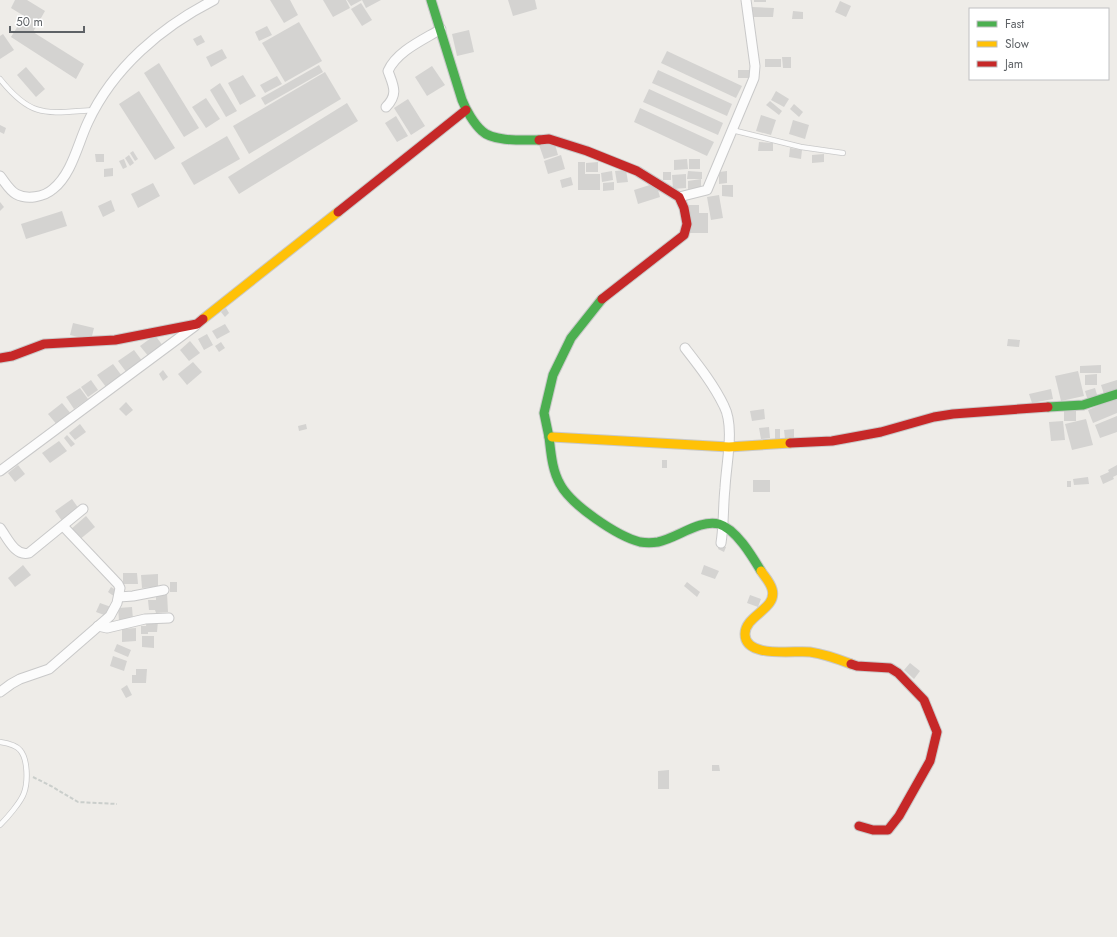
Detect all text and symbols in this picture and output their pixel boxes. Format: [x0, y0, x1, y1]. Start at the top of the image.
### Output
scale bar [10, 8, 84, 34]
legend [969, 8, 1109, 80]
text: 50 m [16, 13, 43, 31]
text: Fast [1005, 15, 1024, 33]
text: Slow [1005, 35, 1030, 53]
text: Jam [1003, 55, 1023, 73]

